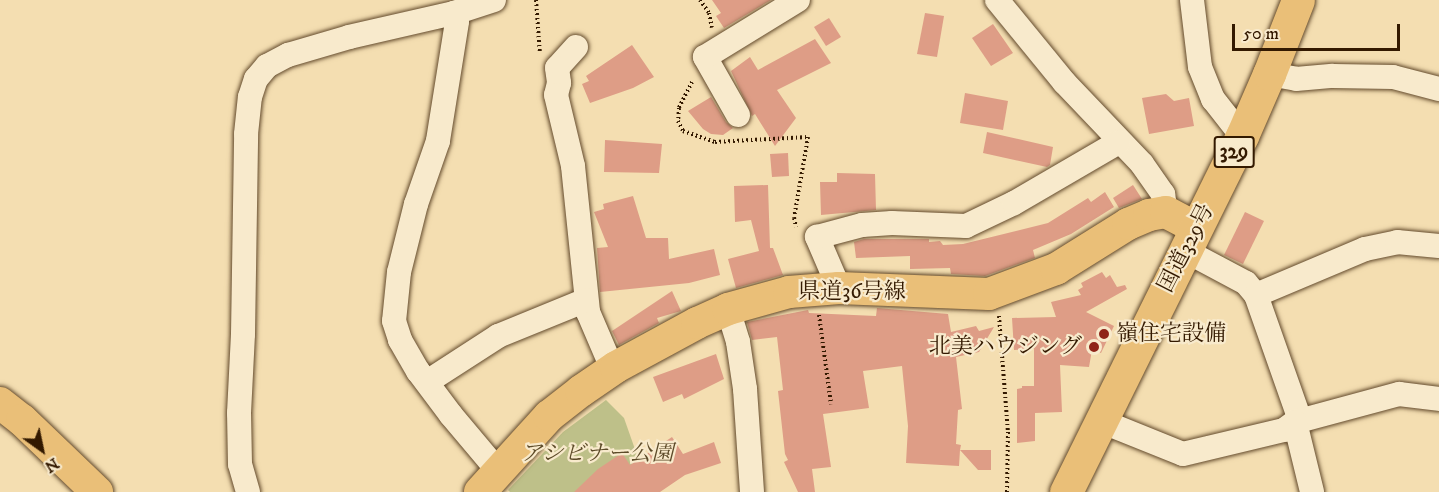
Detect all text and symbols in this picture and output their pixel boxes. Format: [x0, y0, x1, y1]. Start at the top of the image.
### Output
scale bar [1235, 12, 1403, 50]
text: 50 m [1243, 23, 1279, 45]
road number: 329 [1213, 134, 1255, 170]
street label: 国道329号 [1152, 199, 1220, 297]
street label: 県道36号線 [798, 279, 906, 305]
place label: 嶺住宅設備 [1116, 321, 1226, 347]
marker: 嶺住宅設備 [1097, 327, 1111, 341]
place label: 北美ハウジング [928, 334, 1082, 360]
marker: 北美ハウジング [1087, 340, 1101, 354]
north arrow [12, 420, 72, 480]
park label: アシビナー公園 [520, 441, 674, 467]
text: N [41, 453, 63, 477]

